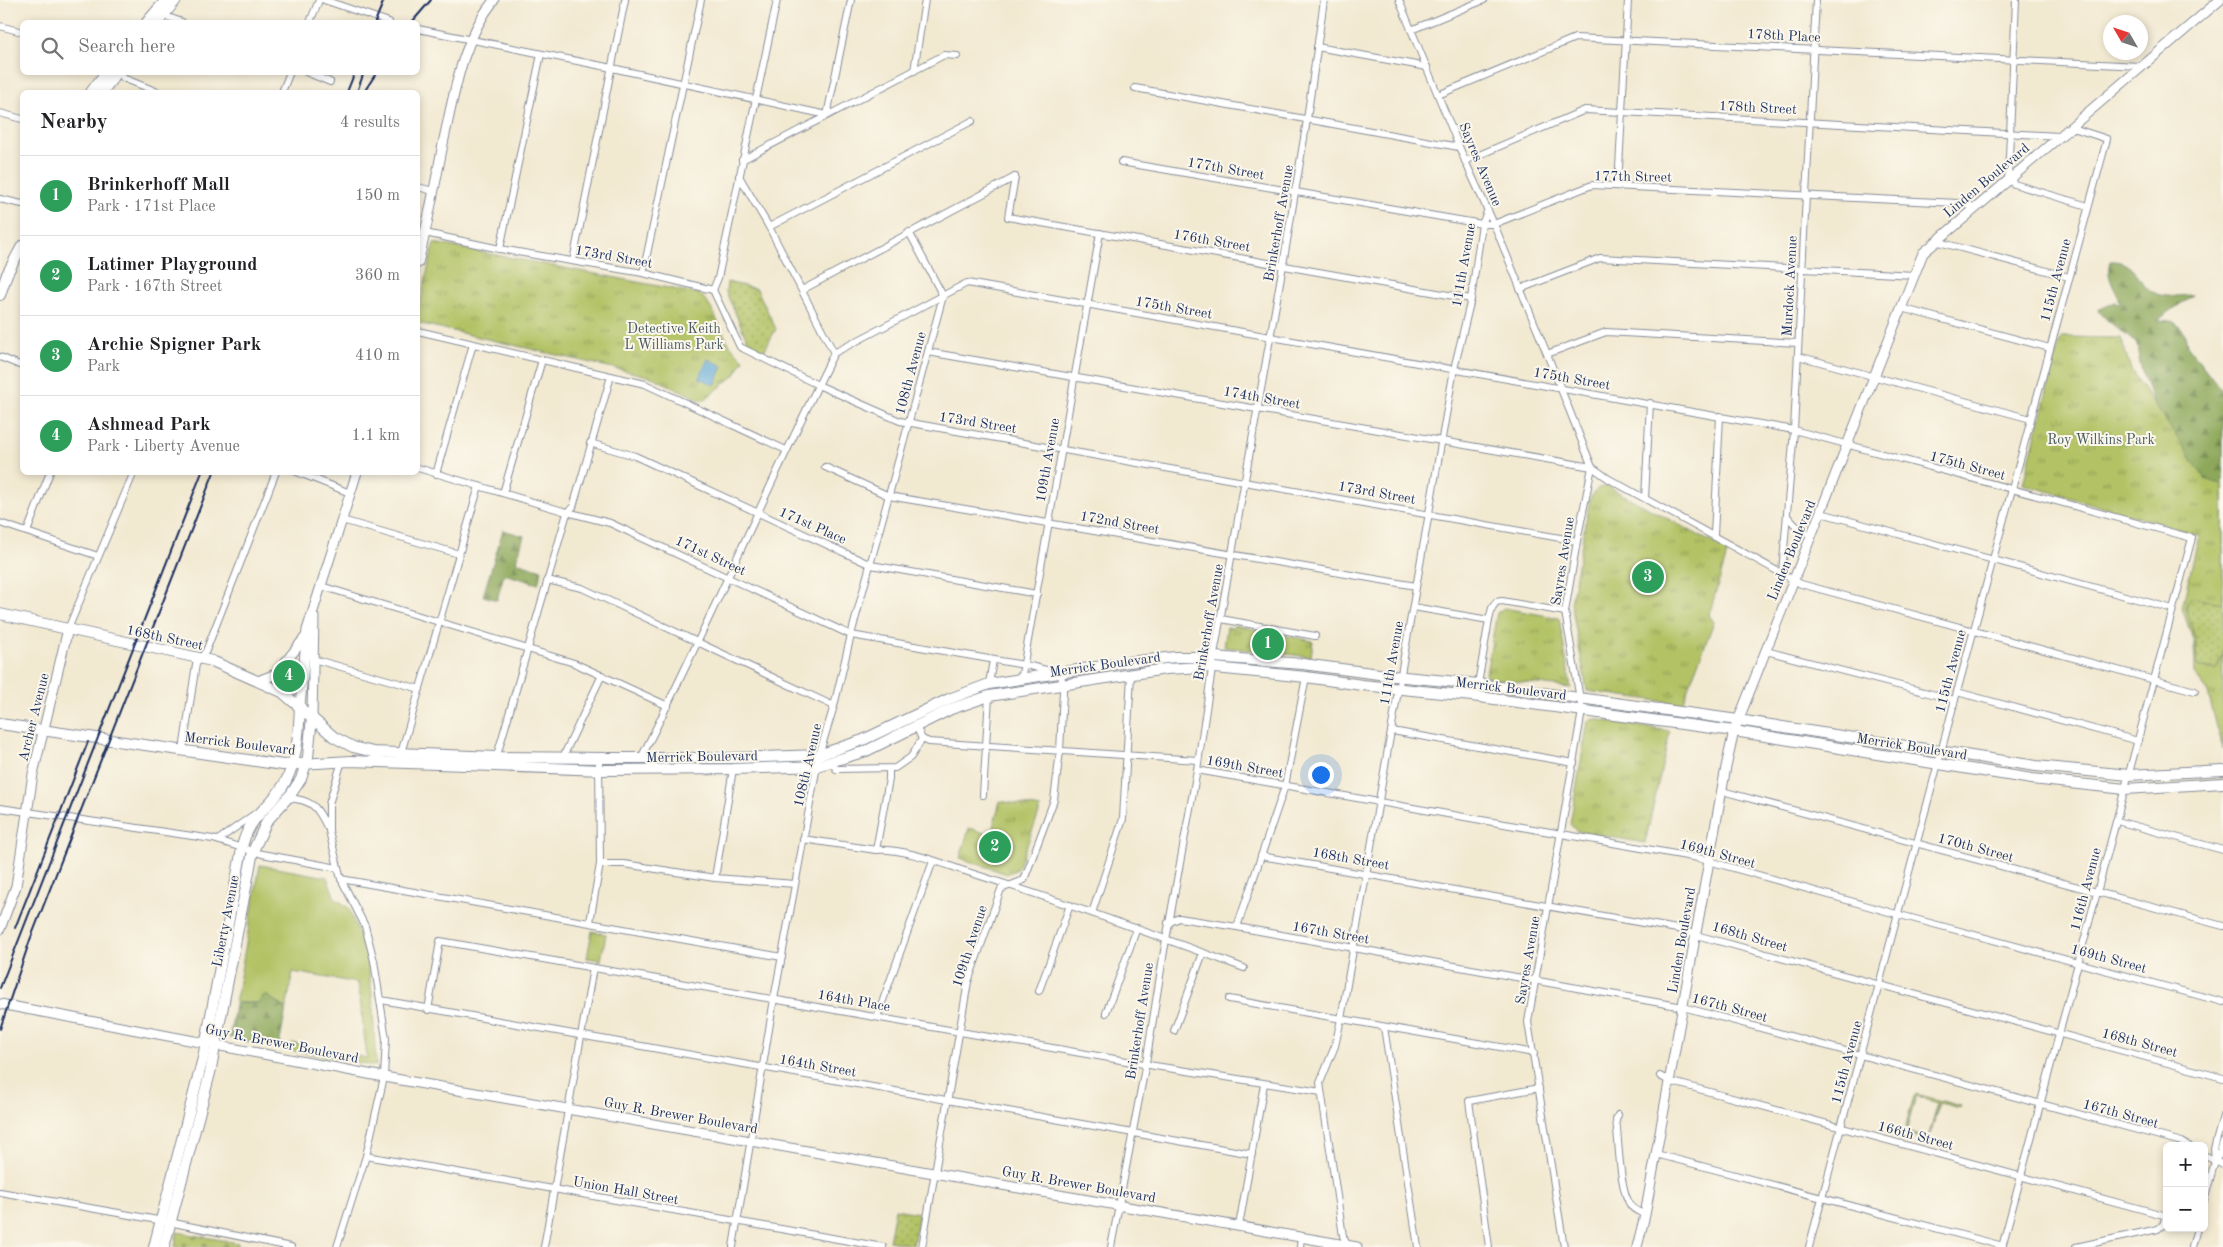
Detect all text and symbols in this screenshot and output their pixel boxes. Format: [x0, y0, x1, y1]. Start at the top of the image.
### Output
north arrow [2103, 15, 2148, 60]
search box [20, 20, 420, 75]
street label: 178th Place [1747, 27, 1821, 45]
icon: search [38, 34, 66, 62]
text: Search here [78, 38, 175, 57]
street label: 178th Street [1719, 99, 1797, 117]
text: Nearby [40, 112, 108, 133]
text: 4 results [340, 115, 400, 131]
street label: Sayres Avenue [1456, 120, 1504, 208]
street label: Linden Boulevard [1941, 141, 2032, 221]
street label: 177th Street [1186, 155, 1265, 183]
street label: Brinkerhoff Avenue [1262, 164, 1296, 283]
street label: 177th Street [1594, 169, 1672, 185]
text: Brinkerhoff Mall [87, 176, 230, 195]
text: 1 [51, 188, 61, 204]
text: 150 m [355, 188, 400, 204]
text: Park · 171st Place [87, 199, 216, 215]
street label: 111th Avenue [1450, 222, 1478, 308]
street label: 176th Street [1172, 227, 1251, 255]
street label: Murdock Avenue [1780, 235, 1800, 337]
street label: 115th Avenue [2038, 237, 2074, 323]
street label: 173rd Street [574, 243, 654, 271]
text: Latimer Playground [87, 256, 258, 275]
text: 2 [51, 268, 61, 284]
text: 360 m [355, 268, 400, 284]
text: Park · 167th Street [87, 279, 222, 295]
street label: 175th Street [1134, 294, 1213, 322]
park label: Detective Keith L Williams Park [624, 322, 724, 352]
street label: 108th Avenue [893, 330, 929, 416]
text: Archie Spigner Park [87, 336, 261, 355]
text: 3 [51, 348, 61, 364]
text: 410 m [355, 348, 400, 364]
text: Park [87, 359, 120, 375]
street label: 175th Street [1532, 365, 1611, 393]
street label: 174th Street [1222, 384, 1301, 412]
street label: 173rd Street [938, 410, 1018, 436]
text: Ashmead Park [87, 416, 211, 435]
street label: 109th Avenue [1034, 417, 1062, 503]
text: 4 [51, 428, 61, 444]
text: 1.1 km [351, 428, 400, 444]
park label: Roy Wilkins Park [2047, 433, 2155, 447]
text: Park · Liberty Avenue [87, 439, 240, 455]
street label: 175th Street [1928, 449, 2007, 483]
street label: 173rd Street [1337, 479, 1417, 507]
street label: Linden Boulevard [1765, 498, 1818, 603]
street label: 171st Place [777, 505, 848, 547]
street label: 172nd Street [1079, 509, 1161, 537]
street label: Sayres Avenue [1549, 516, 1577, 606]
street label: 171st Street [673, 533, 748, 578]
pin: 3 [1632, 558, 1664, 596]
street label: Brinkerhoff Avenue [1192, 563, 1226, 682]
street label: 111th Avenue [1378, 620, 1406, 706]
street label: 168th Street [125, 623, 204, 653]
pin: 1 [1252, 625, 1284, 663]
street label: 115th Avenue [1933, 628, 1969, 714]
street label: Merrick Boulevard [1049, 650, 1162, 680]
pin: 4 [273, 657, 305, 695]
street label: Archer Avenue [16, 672, 52, 763]
street label: Merrick Boulevard [1454, 675, 1567, 703]
street label: 108th Avenue [792, 722, 824, 808]
street label: Merrick Boulevard [183, 730, 296, 758]
street label: Merrick Boulevard [1855, 731, 1968, 763]
street label: Merrick Boulevard [646, 749, 758, 765]
street label: 169th Street [1205, 753, 1284, 781]
your location [1308, 762, 1334, 788]
pin: 2 [979, 828, 1011, 866]
street label: 170th Street [1936, 831, 2015, 865]
street label: 169th Street [1678, 837, 1757, 871]
street label: 168th Street [1311, 845, 1390, 873]
street label: 116th Avenue [2068, 846, 2104, 932]
street label: Liberty Avenue [210, 874, 242, 968]
street label: Linden Boulevard [1666, 886, 1698, 994]
street label: 109th Avenue [950, 904, 990, 989]
street label: Sayres Avenue [1513, 915, 1543, 1005]
street label: 167th Street [1291, 919, 1370, 947]
street label: 168th Street [1710, 919, 1789, 954]
street label: 169th Street [2069, 942, 2148, 976]
street label: Brinkerhoff Avenue [1124, 962, 1156, 1081]
street label: 164th Place [816, 988, 891, 1014]
street label: 167th Street [1690, 991, 1769, 1025]
street label: 115th Avenue [1829, 1019, 1865, 1105]
street label: Guy R. Brewer Boulevard [204, 1022, 360, 1066]
street label: 168th Street [2100, 1026, 2179, 1060]
street label: 164th Street [778, 1052, 857, 1080]
street label: Guy R. Brewer Boulevard [603, 1096, 759, 1136]
street label: 167th Street [2081, 1097, 2160, 1131]
street label: 166th Street [1876, 1119, 1955, 1153]
map controls [2163, 1142, 2208, 1232]
button: + [2163, 1142, 2208, 1187]
street label: Guy R. Brewer Boulevard [1001, 1165, 1157, 1205]
street label: Union Hall Street [572, 1175, 680, 1207]
button: − [2163, 1187, 2208, 1232]

